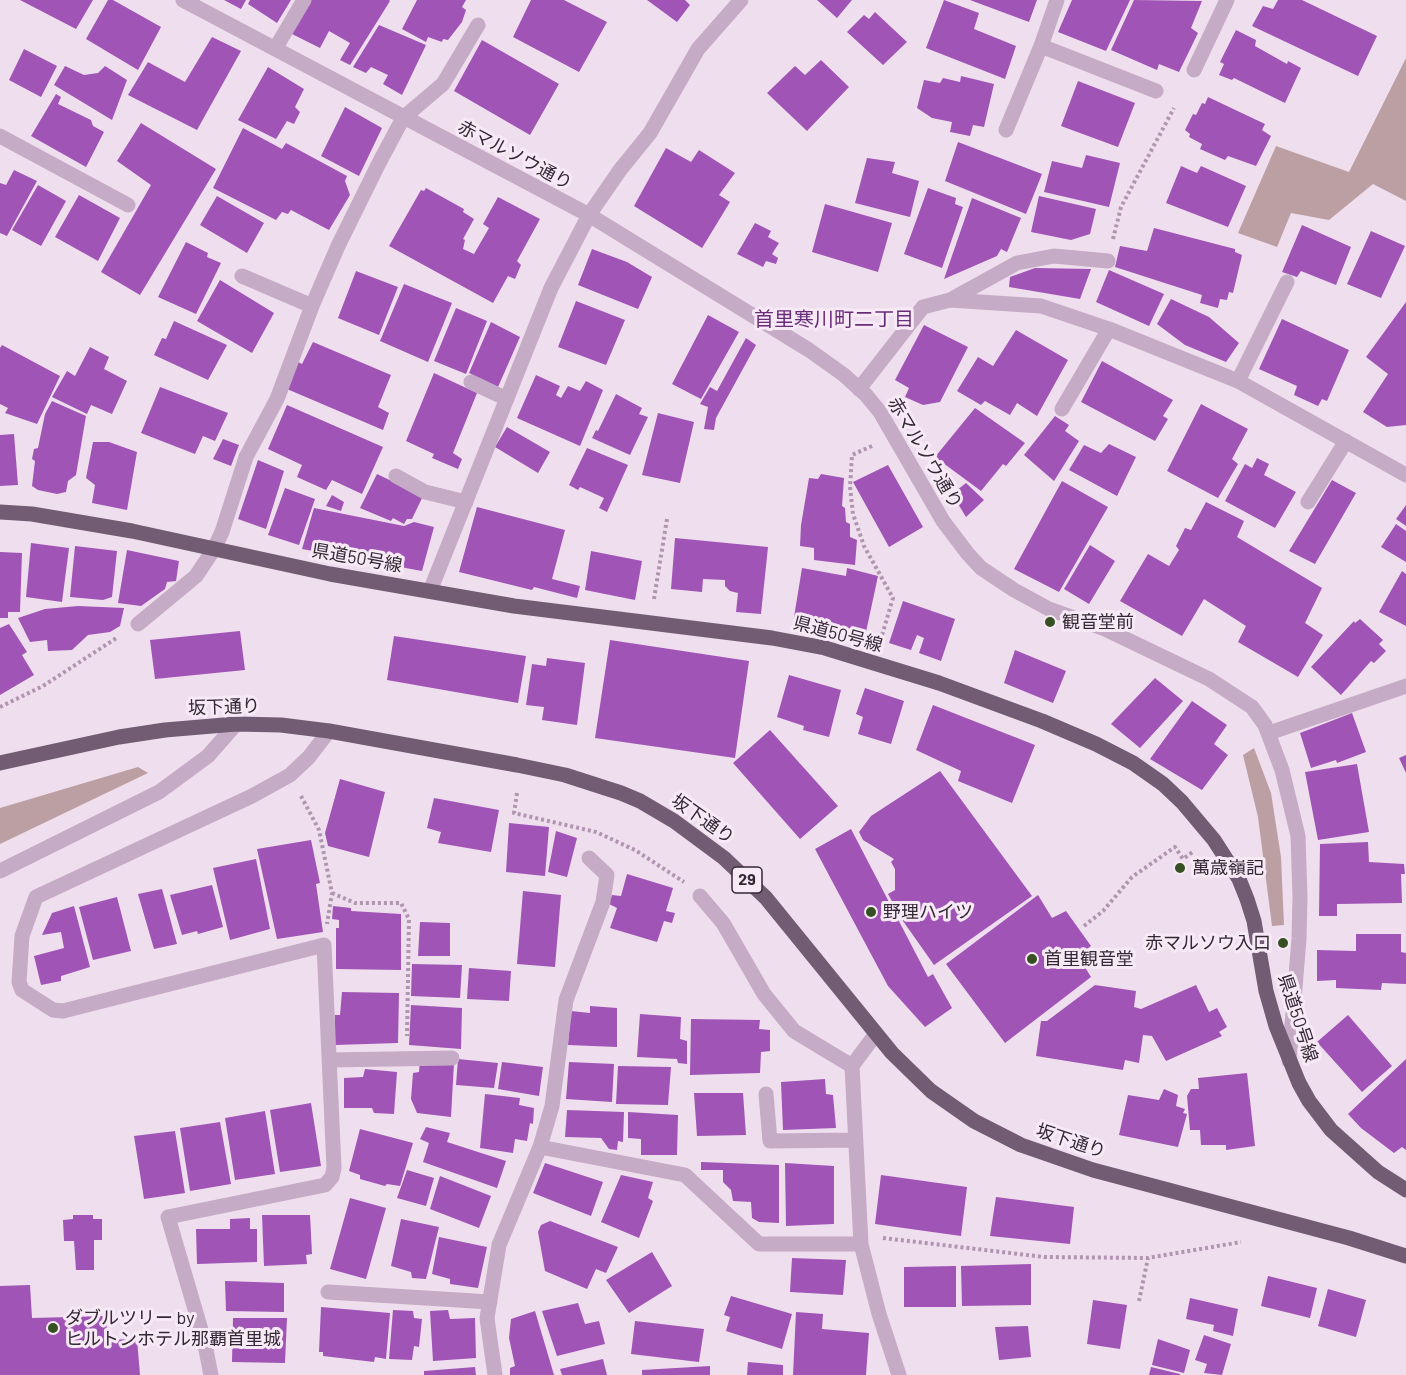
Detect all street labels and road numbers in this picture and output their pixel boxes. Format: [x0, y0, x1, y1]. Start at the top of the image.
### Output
street label: 赤マルソウ通り [454, 116, 576, 194]
street label: 赤マルソウ通り [883, 393, 967, 513]
street label: 県道50号線 [310, 539, 404, 577]
street label: 県道50号線 [791, 612, 885, 656]
street label: 坂下通り [188, 695, 260, 719]
street label: 坂下通り [667, 790, 739, 848]
road number: 29 [732, 867, 762, 893]
street label: 県道50号線 [1274, 971, 1322, 1065]
street label: 坂下通り [1033, 1120, 1109, 1162]

